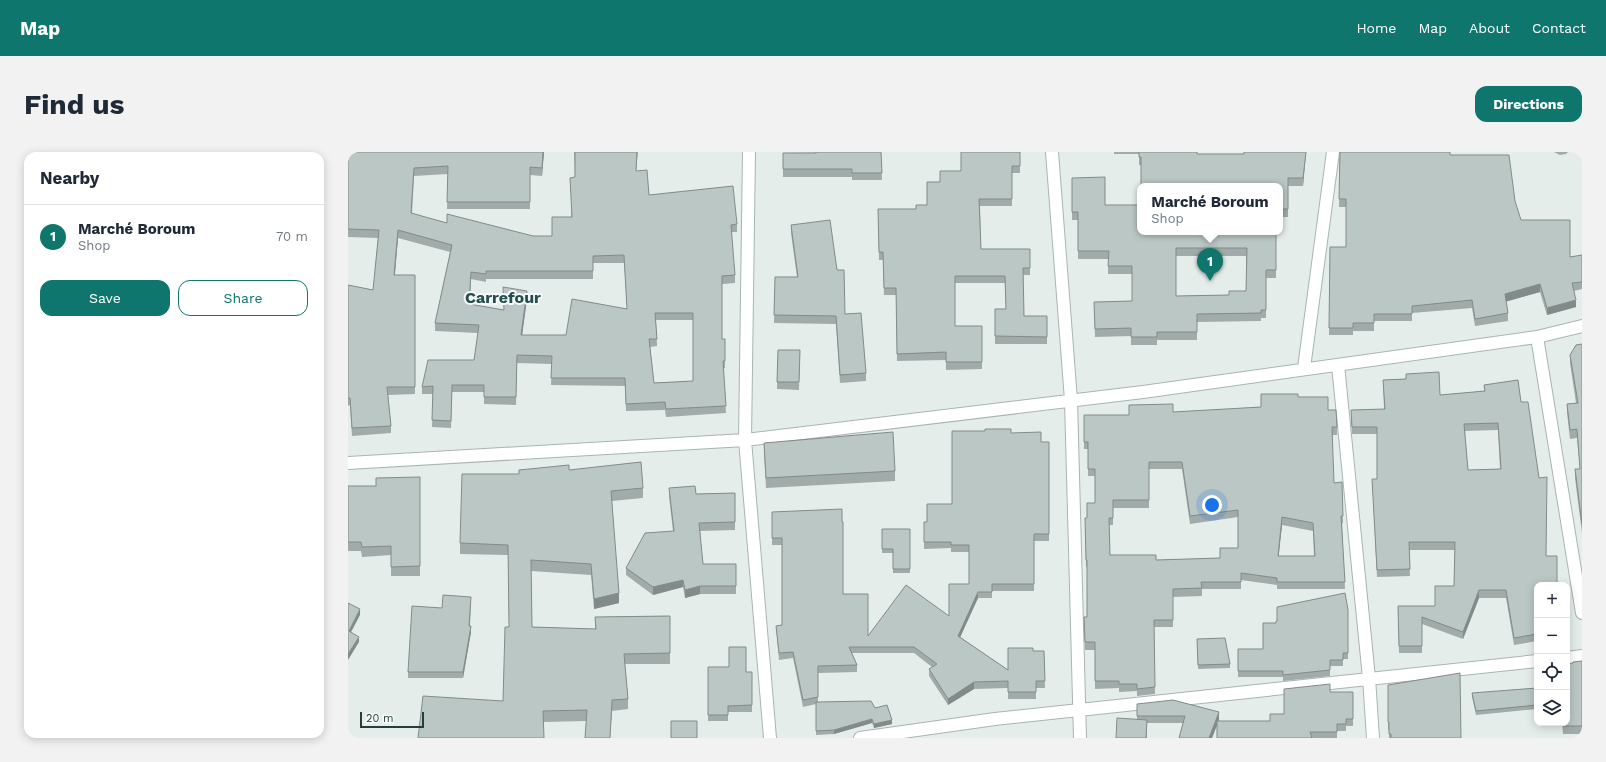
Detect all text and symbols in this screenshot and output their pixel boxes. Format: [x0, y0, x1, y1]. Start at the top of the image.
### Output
text: Map [20, 17, 60, 40]
text: Home [1356, 20, 1396, 36]
text: Map [1418, 20, 1447, 36]
text: About [1469, 20, 1510, 36]
text: Contact [1532, 20, 1586, 36]
button: Directions [1475, 86, 1582, 122]
text: Find us [24, 88, 124, 121]
text: Nearby [40, 168, 99, 188]
popup [1137, 183, 1283, 235]
text: Marché Boroum [1151, 193, 1269, 211]
text: Shop [1151, 211, 1184, 226]
text: Marché Boroum [78, 220, 195, 238]
text: 1 [50, 229, 56, 244]
text: 70 m [276, 229, 308, 244]
text: Shop [78, 238, 110, 253]
pin: 1 [1197, 248, 1223, 281]
button: Save [40, 280, 170, 316]
button: Share [178, 280, 308, 316]
district label: Carrefour [465, 288, 541, 307]
your location [1202, 495, 1222, 515]
map controls [1534, 582, 1570, 726]
button: + [1534, 582, 1570, 618]
button: − [1534, 618, 1570, 654]
button: locate [1534, 654, 1570, 690]
button: layers [1534, 690, 1570, 726]
scale bar [360, 710, 424, 729]
text: 20 m [366, 712, 394, 725]

